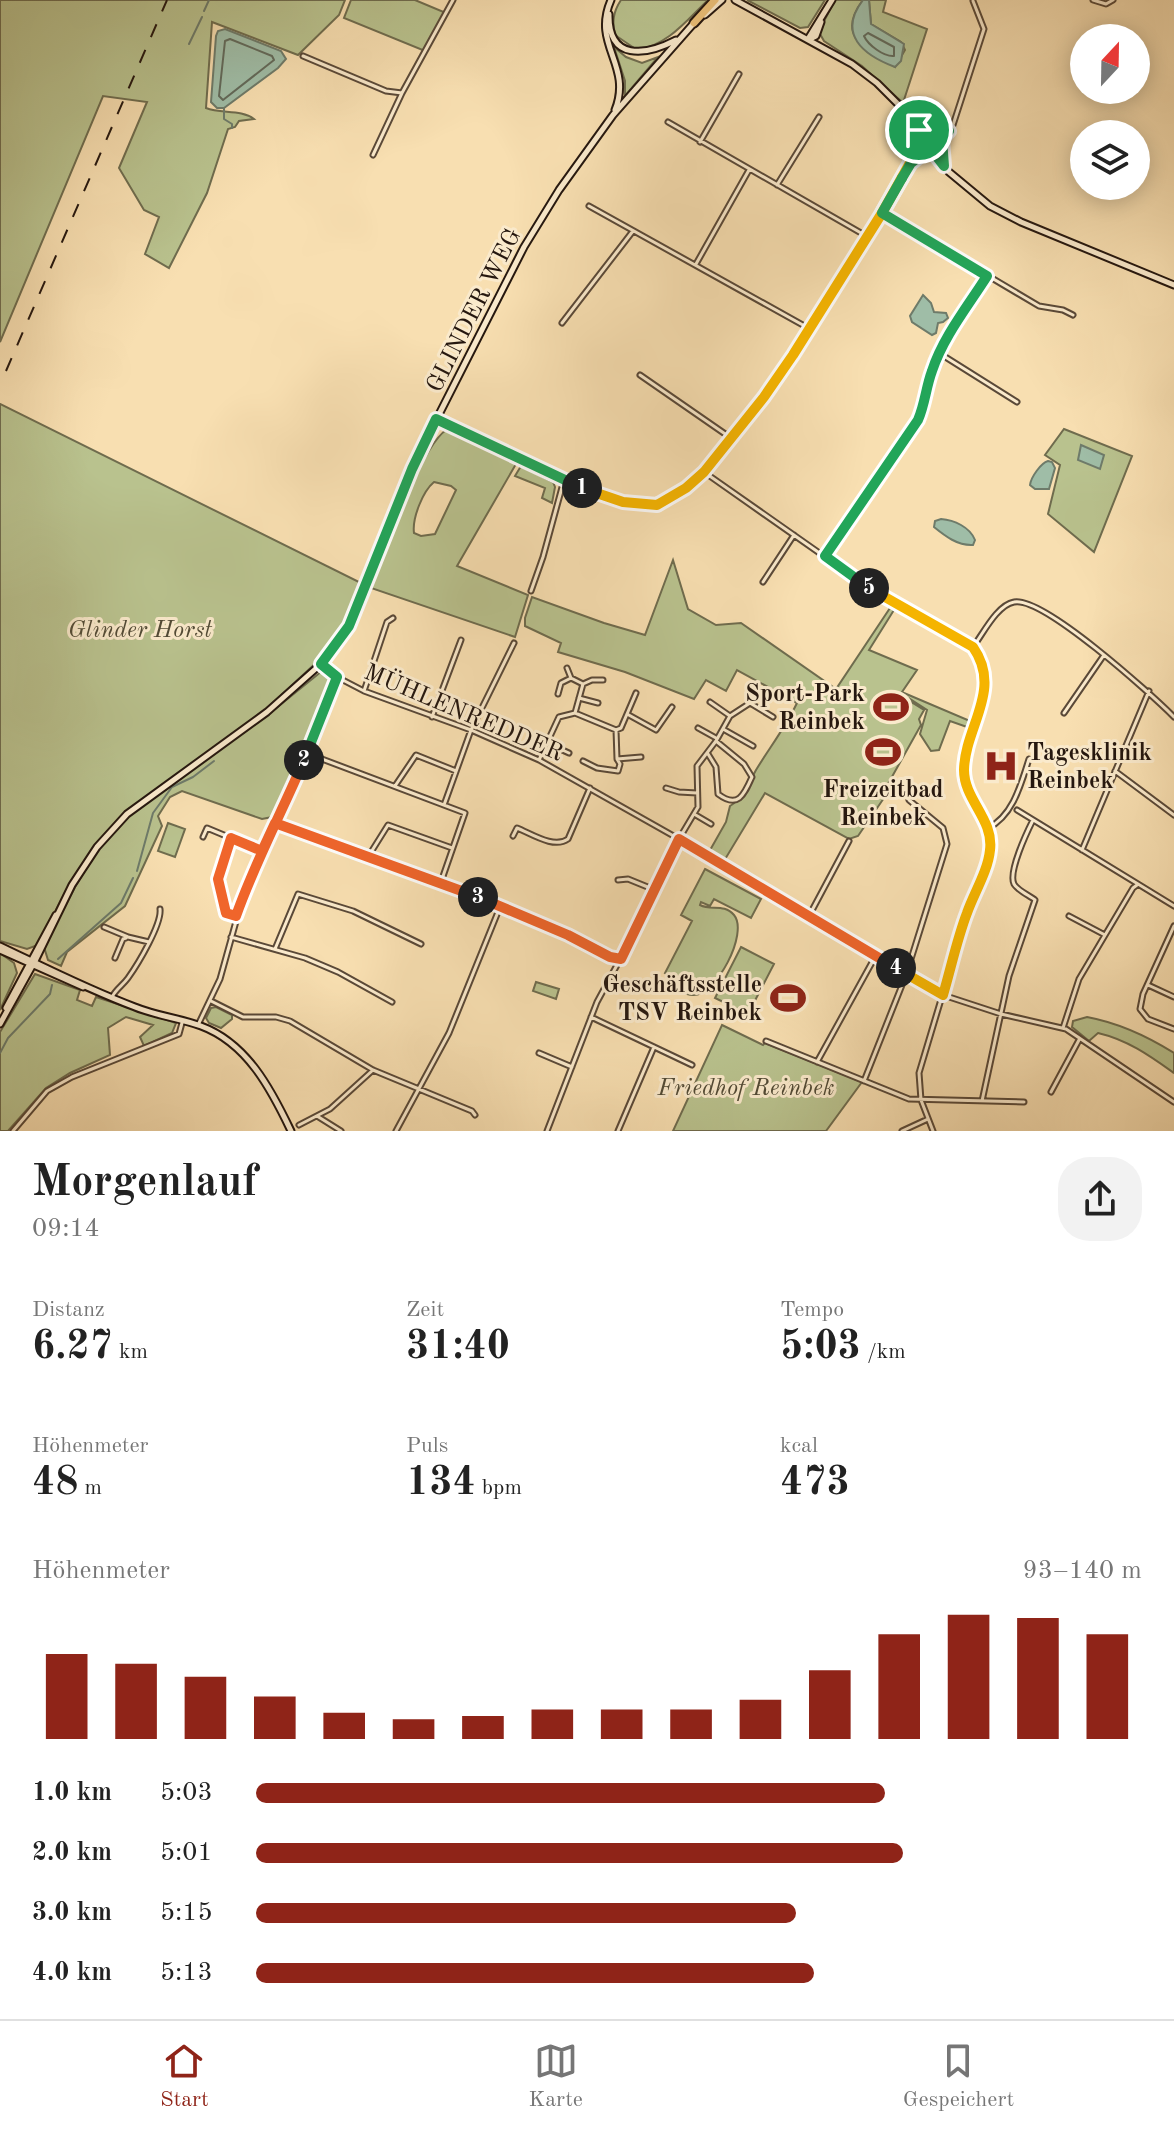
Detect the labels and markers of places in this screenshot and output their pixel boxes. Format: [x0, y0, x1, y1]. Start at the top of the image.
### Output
pin [885, 96, 953, 164]
pin: 1 [562, 468, 602, 508]
pin: 5 [849, 568, 889, 608]
place label: Sport-Park Reinbek [745, 683, 865, 735]
sports icon: Sport-Park Reinbek [872, 688, 910, 726]
sports icon: Freizeitbad Reinbek [864, 733, 902, 771]
pin: 2 [284, 740, 324, 780]
place label: Tagesklinik Reinbek [1027, 742, 1152, 794]
hospital icon: Tagesklinik Reinbek [982, 747, 1020, 785]
place label: Freizeitbad Reinbek [823, 779, 944, 831]
pin: 3 [458, 877, 498, 917]
pin: 4 [876, 948, 916, 988]
place label: Geschäftsstelle TSV Reinbek [602, 974, 762, 1026]
sports icon: Geschäftsstelle TSV Reinbek [769, 979, 807, 1017]

